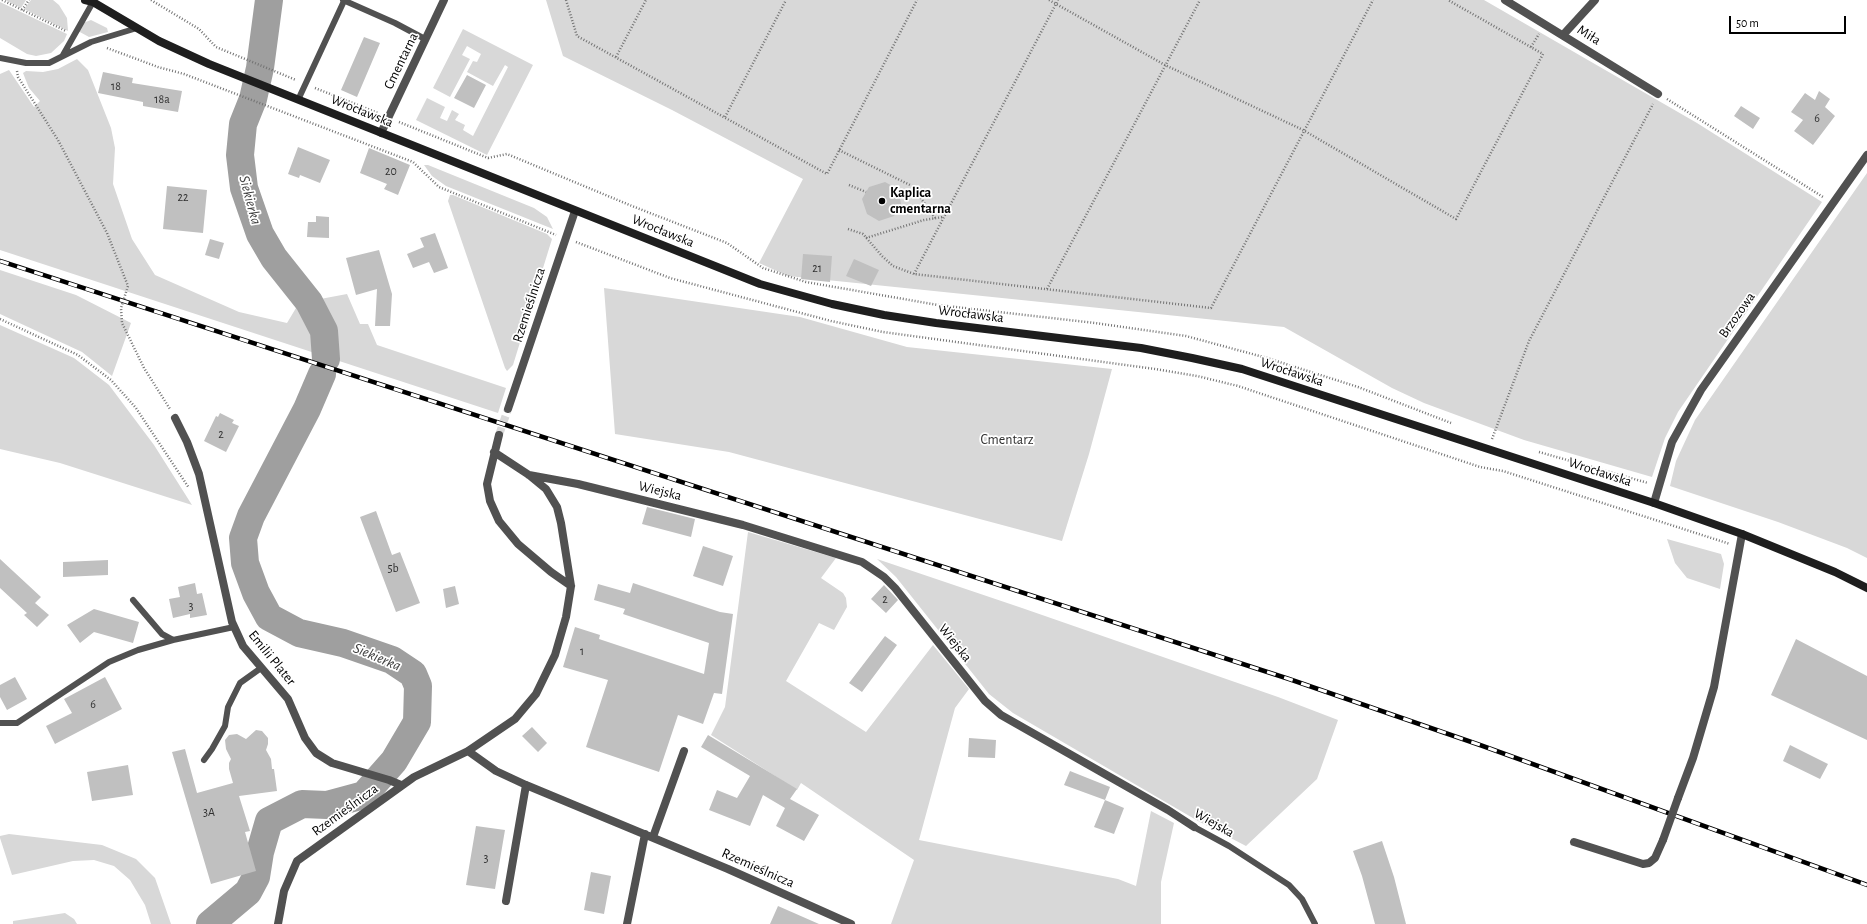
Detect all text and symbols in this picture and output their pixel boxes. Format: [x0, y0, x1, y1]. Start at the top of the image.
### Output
scale bar [1731, 8, 1848, 34]
text: 50 m [1736, 17, 1759, 29]
street label: Miła [1574, 21, 1604, 49]
street label: Cmentarna [380, 30, 422, 92]
house number: 18 [111, 79, 121, 93]
street label: Wrocławska [328, 91, 396, 131]
house number: 18a [154, 92, 170, 106]
house number: 6 [1814, 111, 1820, 125]
house number: 20 [385, 164, 397, 178]
water label: Siekierka [235, 174, 265, 226]
place label: Kaplica cmentarna [890, 185, 951, 218]
house number: 22 [178, 190, 188, 204]
marker: Kaplica cmentarna [877, 196, 887, 206]
street label: Wrocławska [629, 211, 697, 251]
house number: 21 [812, 261, 822, 275]
street label: Rzemieślnicza [509, 265, 549, 345]
street label: Brzozowa [1715, 289, 1759, 341]
street label: Wrocławska [937, 302, 1005, 326]
street label: Wrocławska [1258, 354, 1326, 390]
house number: 2 [218, 427, 224, 441]
park label: Cmentarz [981, 432, 1033, 448]
street label: Wrocławska [1566, 454, 1634, 490]
street label: Wiejska [637, 478, 683, 504]
house number: 5b [387, 561, 399, 575]
house number: 2 [882, 592, 888, 606]
house number: 3 [189, 599, 193, 613]
street label: Wiejska [935, 621, 975, 665]
street label: Emilii Plater [245, 627, 299, 689]
water label: Siekierka [351, 639, 403, 675]
house number: 1 [580, 644, 584, 658]
house number: 6 [90, 697, 96, 711]
street label: Rzemieślnicza [309, 780, 381, 840]
house number: 3A [203, 805, 215, 819]
street label: Wiejska [1191, 805, 1237, 841]
street label: Rzemieślnicza [719, 845, 797, 891]
house number: 3 [484, 851, 488, 865]

